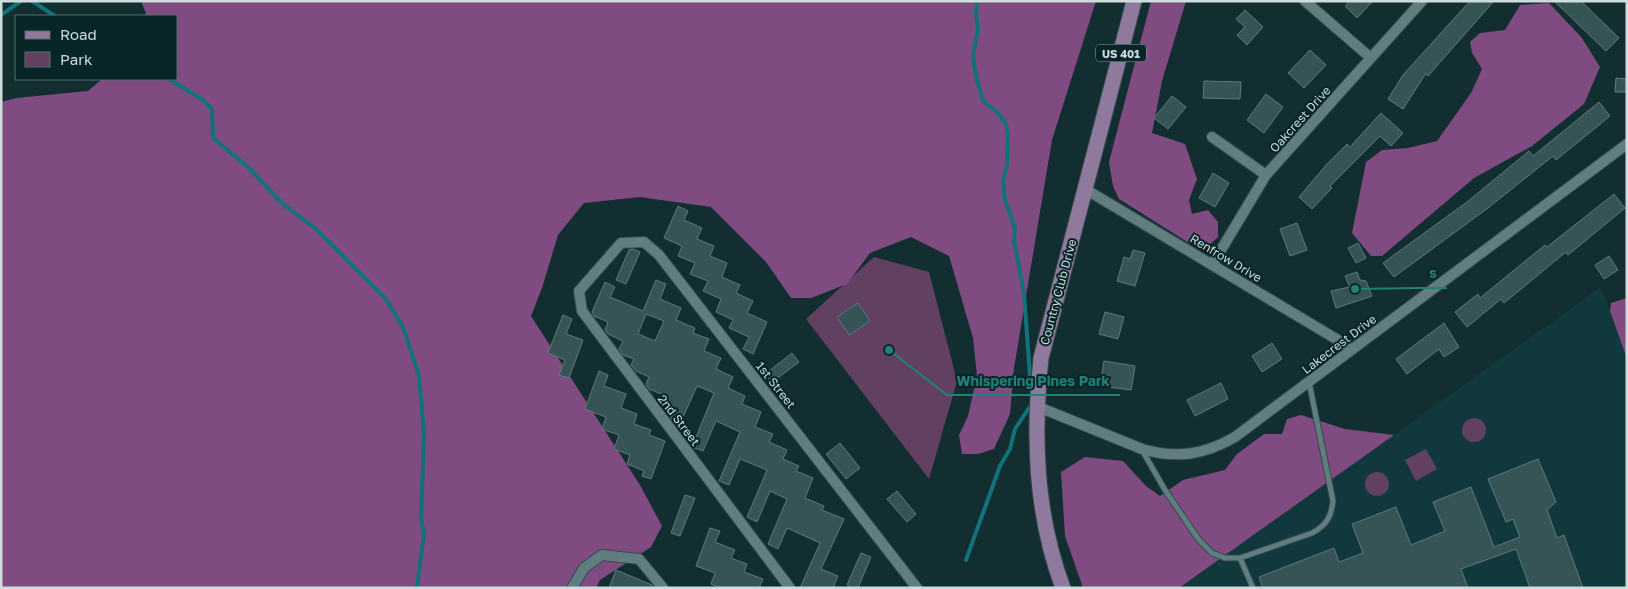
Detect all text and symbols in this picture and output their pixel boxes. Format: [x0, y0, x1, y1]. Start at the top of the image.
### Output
legend [15, 15, 178, 80]
text: Road [60, 25, 97, 43]
road number: US 401 [1096, 44, 1146, 62]
text: Park [60, 50, 93, 68]
street label: Oakcrest Drive [1266, 83, 1334, 155]
street label: Renfrow Drive [1187, 231, 1265, 285]
street label: Country Club Drive [1037, 237, 1079, 347]
callout: s [1419, 259, 1447, 288]
text: s [1429, 264, 1437, 281]
street label: Lakecrest Drive [1299, 311, 1379, 377]
street label: 1st Street [753, 359, 799, 412]
callout: Whispering Pines Park [947, 366, 1120, 395]
text: Whispering Pines Park [956, 372, 1110, 389]
street label: 2nd Street [655, 391, 703, 449]

